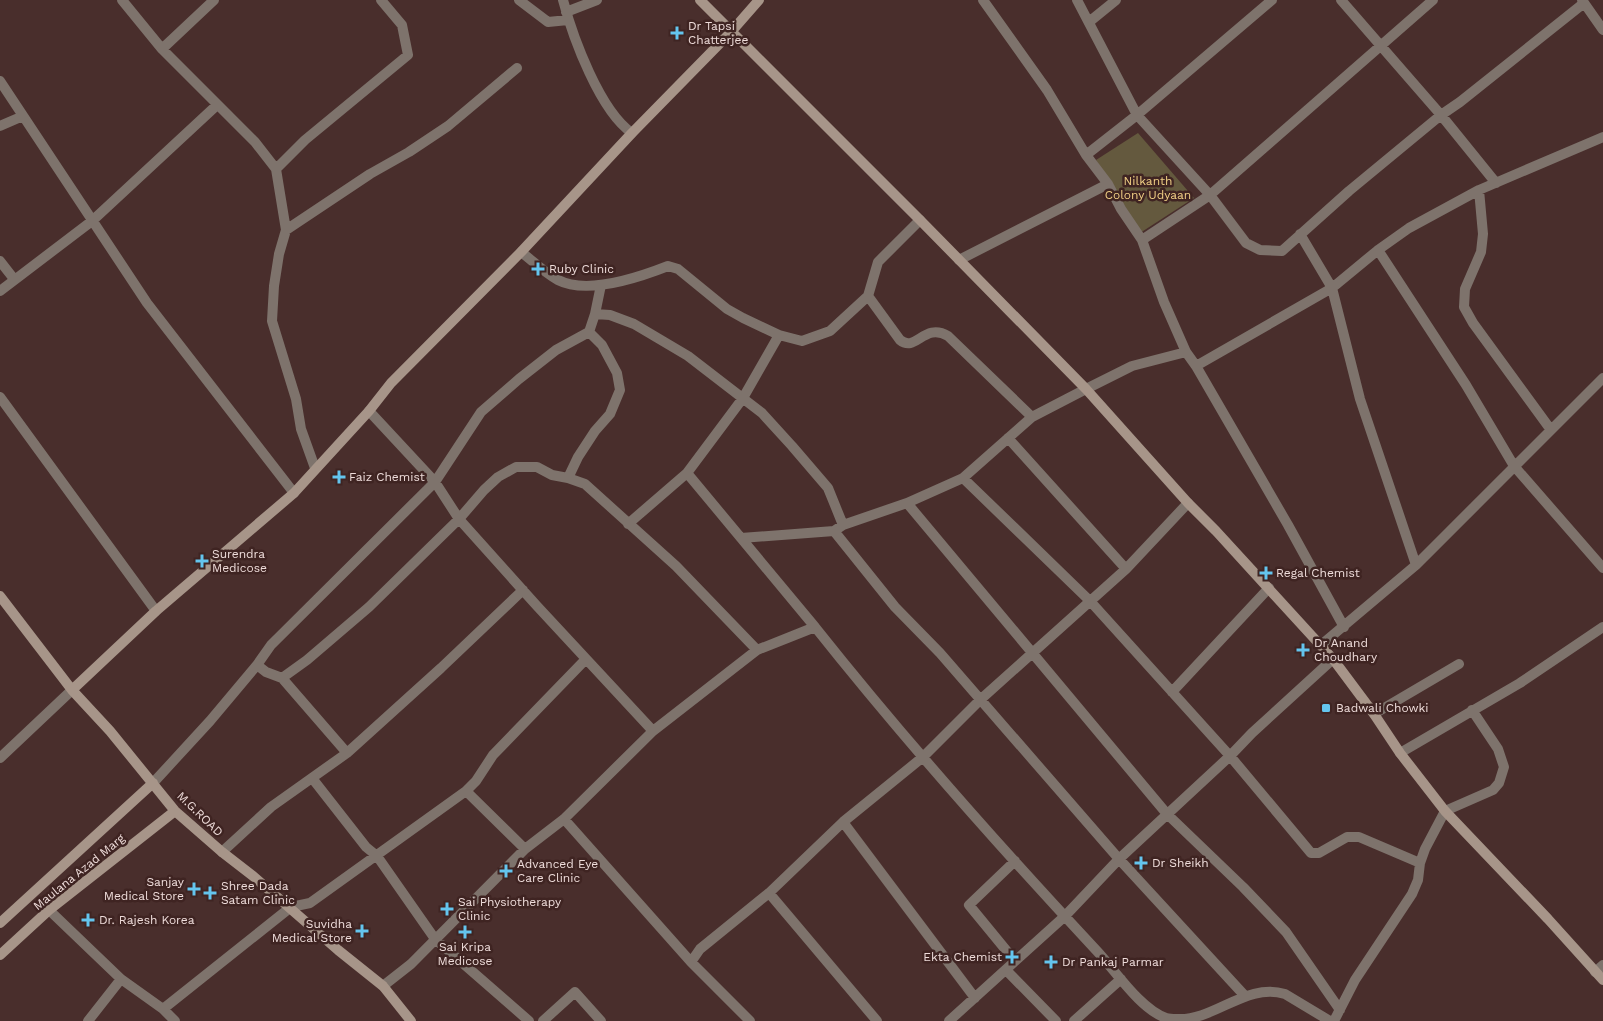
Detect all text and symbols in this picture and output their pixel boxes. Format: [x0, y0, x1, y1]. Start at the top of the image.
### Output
place label: Dr Tapsi Chatterjee [688, 19, 748, 47]
marker: Dr Tapsi Chatterjee [670, 26, 684, 40]
park label: Nilkanth Colony Udyaan [1105, 174, 1191, 202]
marker: Ruby Clinic [531, 262, 545, 276]
place label: Ruby Clinic [549, 262, 614, 276]
place label: Faiz Chemist [349, 470, 425, 484]
marker: Faiz Chemist [333, 471, 345, 483]
place label: Surendra Medicose [212, 547, 267, 575]
marker: Surendra Medicose [196, 555, 208, 567]
place label: Regal Chemist [1276, 566, 1360, 580]
marker: Regal Chemist [1260, 567, 1272, 579]
place label: Dr Anand Choudhary [1314, 636, 1378, 664]
marker: Dr Anand Choudhary [1296, 643, 1310, 657]
place label: Badwali Chowki [1336, 701, 1429, 715]
marker: Badwali Chowki [1320, 702, 1332, 714]
street label: M.G.ROAD [174, 789, 226, 839]
street label: Maulana Azad Marg [31, 831, 128, 913]
marker: Dr Sheikh [1134, 856, 1148, 870]
place label: Dr Sheikh [1152, 856, 1209, 870]
place label: Advanced Eye Care Clinic [517, 857, 598, 885]
marker: Advanced Eye Care Clinic [499, 864, 513, 878]
place label: Sanjay Medical Store [104, 875, 185, 903]
place label: Shree Dada Satam Clinic [221, 879, 295, 907]
marker: Sanjay Medical Store [188, 883, 200, 895]
marker: Shree Dada Satam Clinic [203, 886, 217, 900]
place label: Sai Physiotherapy Clinic [458, 895, 562, 923]
marker: Sai Physiotherapy Clinic [440, 902, 454, 916]
marker: Dr. Rajesh Korea [81, 913, 95, 927]
place label: Dr. Rajesh Korea [99, 913, 195, 927]
place label: Suvidha Medical Store [272, 917, 352, 945]
marker: Suvidha Medical Store [356, 925, 368, 937]
marker: Sai Kripa Medicose [459, 926, 471, 938]
place label: Sai Kripa Medicose [438, 940, 493, 968]
place label: Ekta Chemist [923, 950, 1002, 964]
marker: Ekta Chemist [1006, 951, 1018, 963]
marker: Dr Pankaj Parmar [1044, 955, 1058, 969]
place label: Dr Pankaj Parmar [1062, 955, 1164, 969]

